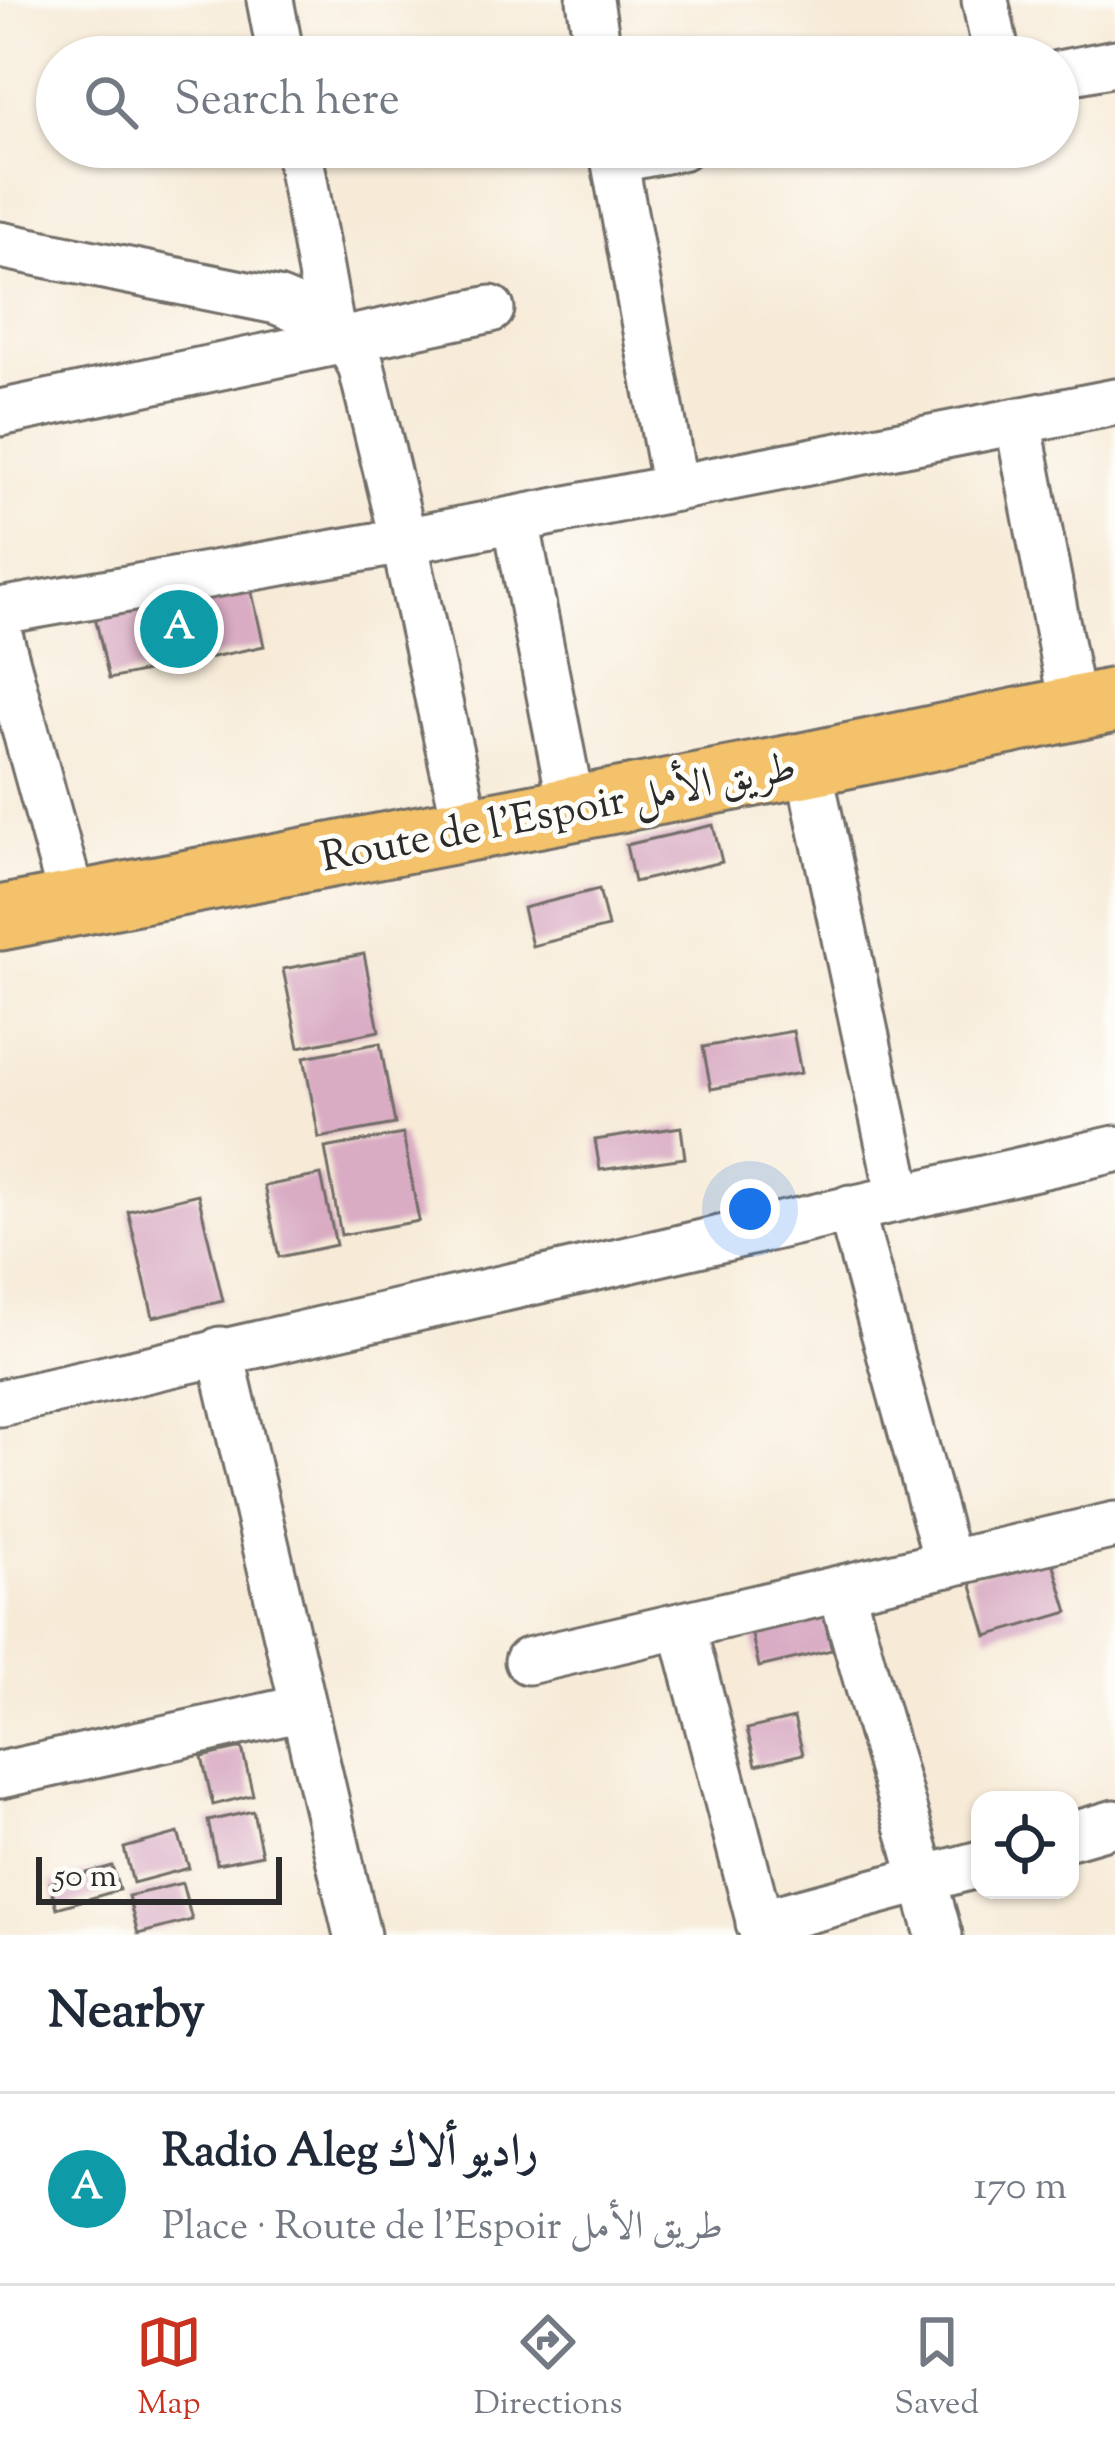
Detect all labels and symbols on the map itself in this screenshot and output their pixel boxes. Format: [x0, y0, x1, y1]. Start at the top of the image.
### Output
pin: A [140, 584, 218, 674]
street label: Route de l’Espoir طريق الأمل [316, 737, 802, 890]
your location [720, 1179, 780, 1239]
scale bar [36, 1851, 282, 1904]

